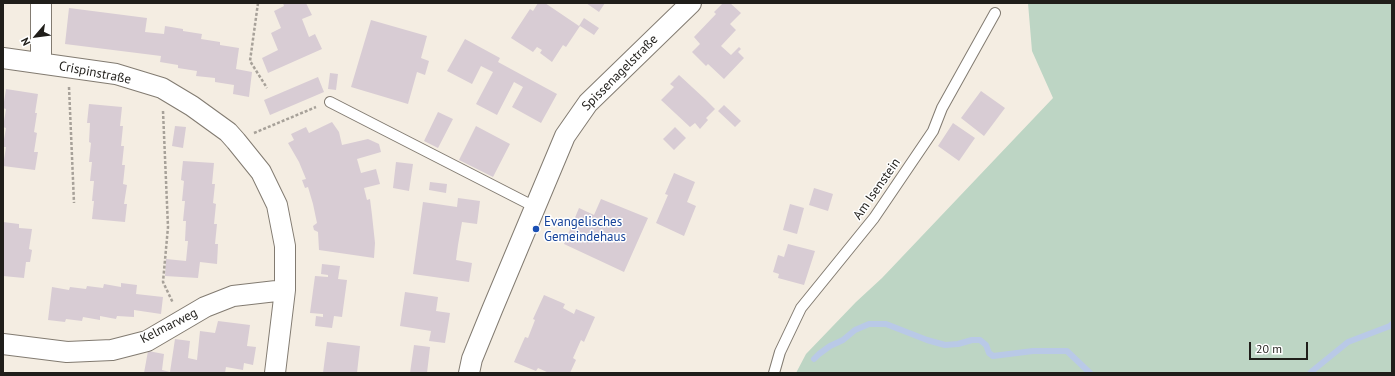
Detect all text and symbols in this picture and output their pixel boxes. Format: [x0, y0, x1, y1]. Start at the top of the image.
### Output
north arrow [16, 16, 56, 56]
street label: Spissenagelstraße [579, 32, 661, 114]
text: N [18, 35, 33, 48]
street label: Crispinstraße [58, 58, 132, 88]
street label: Am Isenstein [850, 155, 904, 223]
place label: Evangelisches Gemeindehaus [544, 214, 626, 245]
marker: Evangelisches Gemeindehaus [531, 224, 541, 234]
street label: Kelmarweg [138, 305, 200, 347]
scale bar [1251, 334, 1310, 360]
text: 20 m [1256, 341, 1282, 356]

